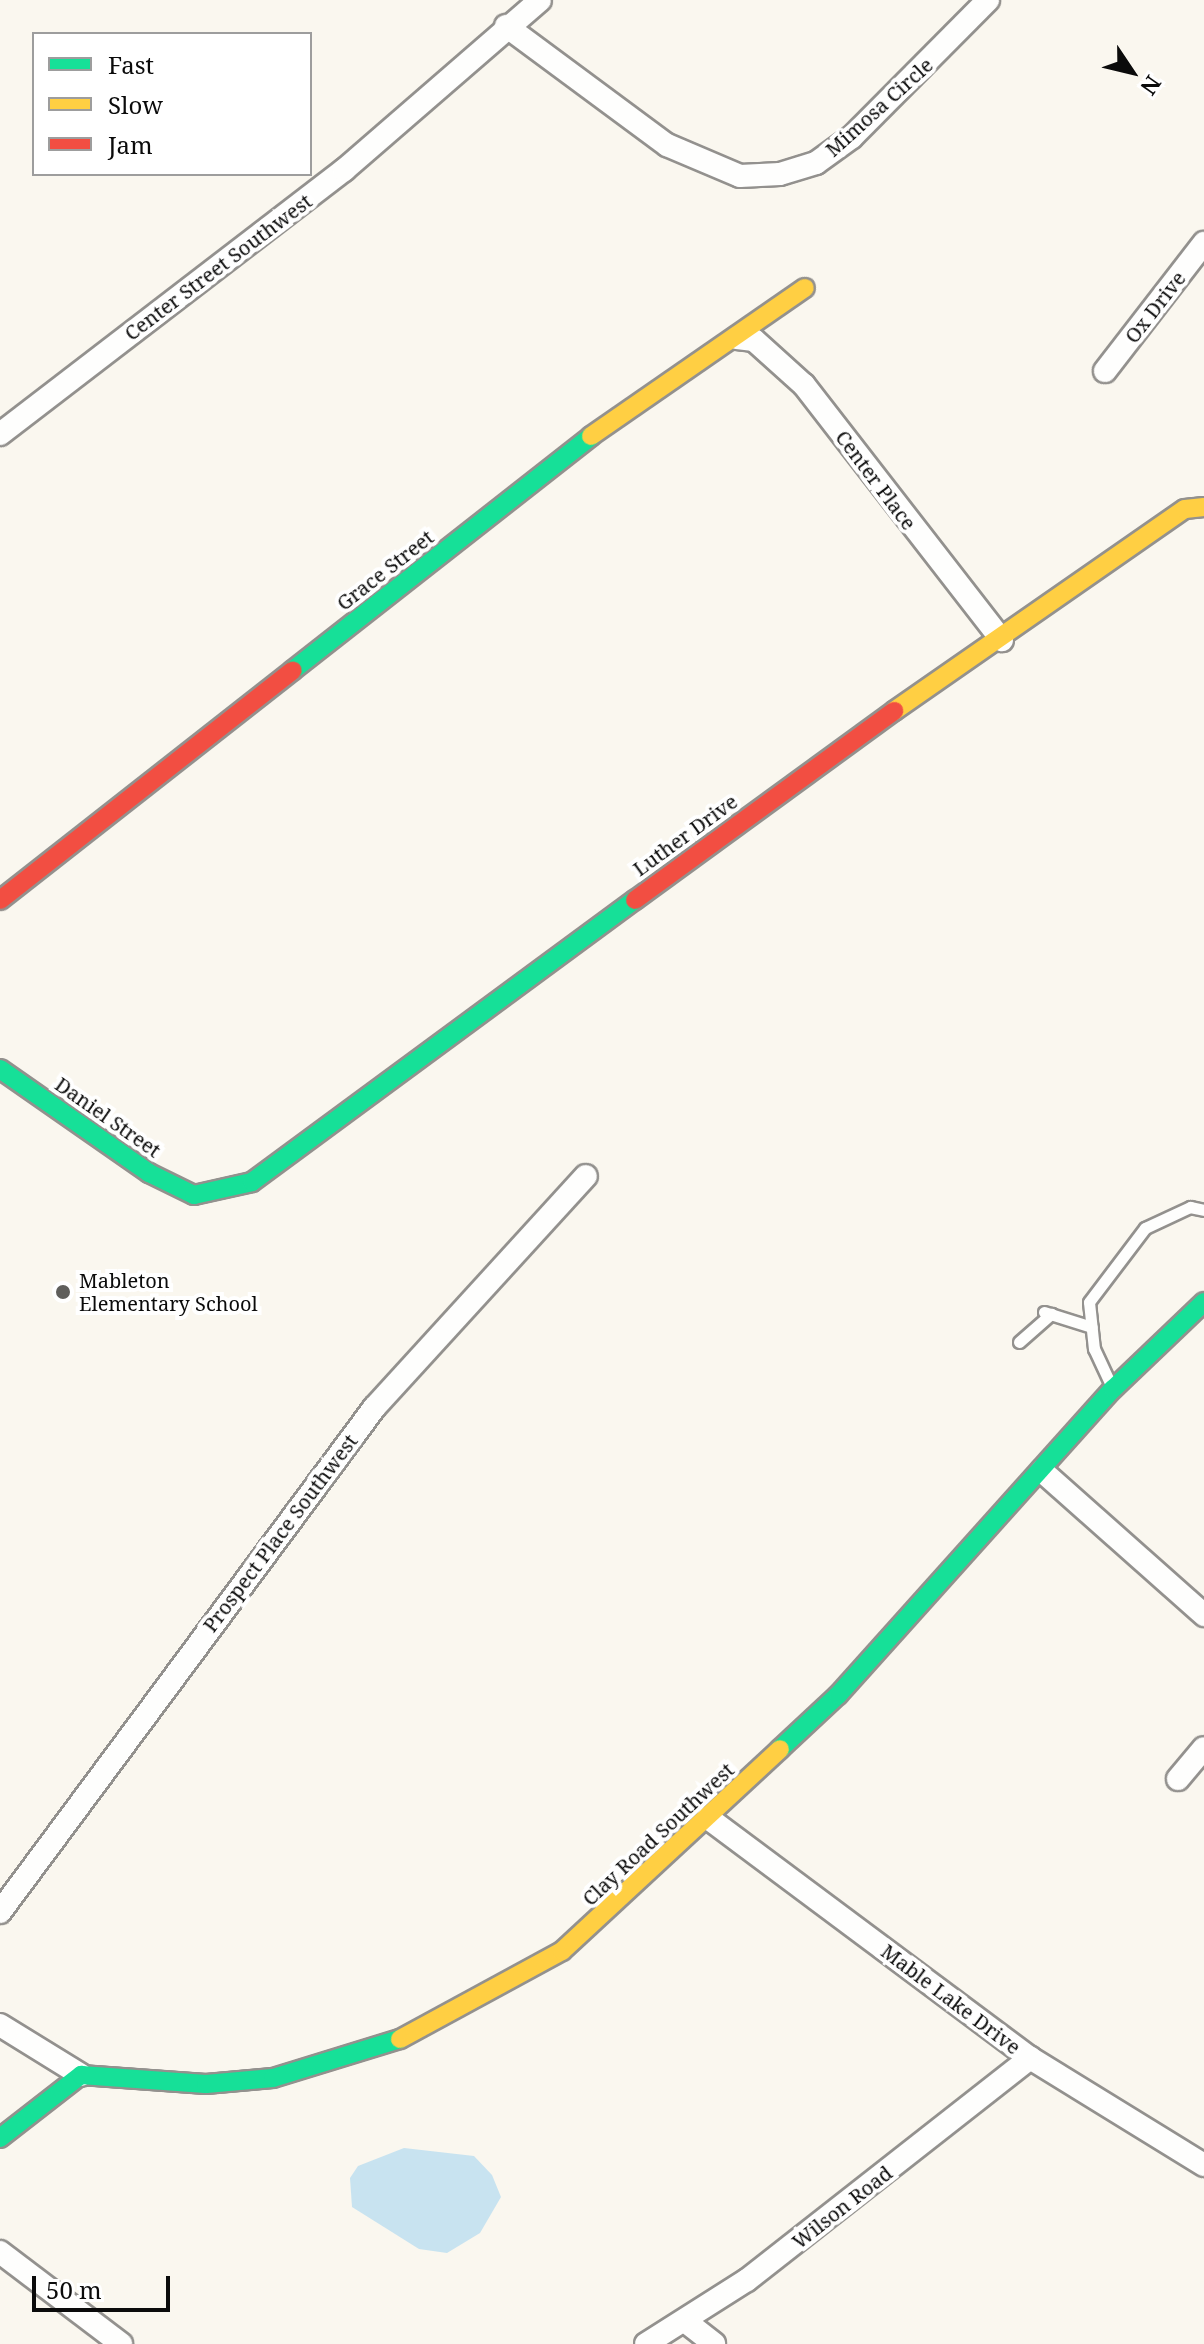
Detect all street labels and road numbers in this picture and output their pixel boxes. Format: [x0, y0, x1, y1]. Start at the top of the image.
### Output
street label: Mimosa Circle [820, 53, 938, 161]
street label: Center Street Southwest [120, 189, 316, 345]
street label: Ox Drive [1120, 266, 1190, 348]
street label: Center Place [831, 426, 921, 534]
street label: Grace Street [332, 525, 438, 615]
street label: Luther Drive [628, 789, 742, 881]
street label: Daniel Street [51, 1072, 165, 1162]
street label: Prospect Place Southwest [198, 1429, 362, 1637]
street label: Clay Road Southwest [577, 1758, 739, 1910]
street label: Mable Lake Drive [877, 1939, 1025, 2059]
street label: Wilson Road [787, 2160, 897, 2254]

